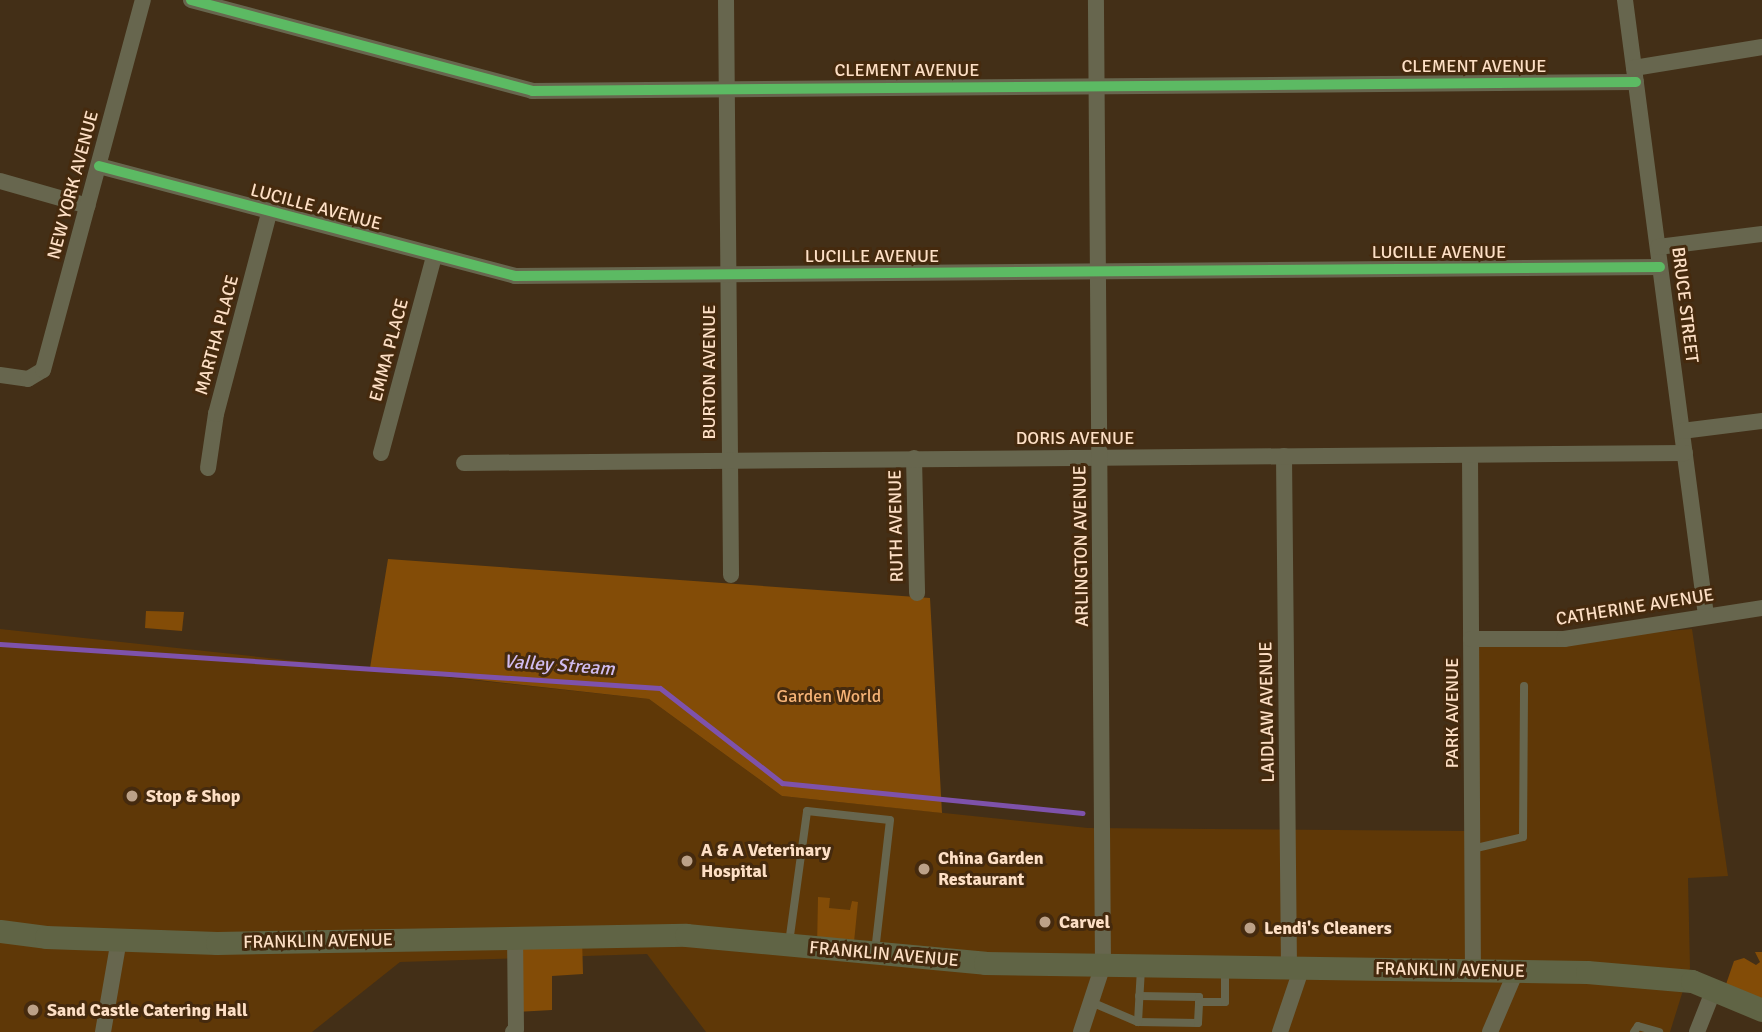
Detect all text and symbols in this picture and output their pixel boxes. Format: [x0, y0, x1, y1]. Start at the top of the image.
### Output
street label: CLEMENT AVENUE [1401, 55, 1547, 77]
street label: CLEMENT AVENUE [834, 59, 980, 81]
street label: NEW YORK AVENUE [43, 108, 103, 262]
street label: LUCILLE AVENUE [248, 179, 384, 235]
street label: LUCILLE AVENUE [1372, 241, 1506, 263]
street label: LUCILLE AVENUE [805, 245, 939, 267]
street label: BRUCE STREET [1667, 246, 1703, 364]
street label: MARTHA PLACE [191, 273, 243, 397]
street label: EMMA PLACE [365, 296, 413, 404]
street label: BURTON AVENUE [698, 305, 720, 439]
street label: DORIS AVENUE [1016, 427, 1134, 449]
street label: ARLINGTON AVENUE [1069, 465, 1093, 627]
street label: RUTH AVENUE [884, 470, 908, 582]
street label: CATHERINE AVENUE [1555, 584, 1715, 630]
street label: LAIDLAW AVENUE [1255, 641, 1279, 783]
water label: Valley Stream [503, 651, 615, 681]
street label: PARK AVENUE [1441, 658, 1463, 768]
park label: Garden World [777, 685, 881, 707]
place label: Stop & Shop [146, 785, 240, 807]
marker: Stop & Shop [124, 788, 140, 804]
place label: A & A Veterinary Hospital [701, 840, 831, 882]
place label: China Garden Restaurant [938, 848, 1044, 890]
marker: A & A Veterinary Hospital [679, 853, 695, 869]
marker: China Garden Restaurant [916, 861, 932, 877]
place label: Carvel [1059, 911, 1110, 933]
marker: Carvel [1037, 914, 1053, 930]
place label: Lendi's Cleaners [1264, 917, 1392, 939]
marker: Lendi's Cleaners [1242, 920, 1258, 936]
street label: FRANKLIN AVENUE [243, 929, 393, 953]
street label: FRANKLIN AVENUE [808, 937, 960, 971]
street label: FRANKLIN AVENUE [1375, 958, 1525, 982]
place label: Sand Castle Catering Hall [47, 999, 248, 1021]
marker: Sand Castle Catering Hall [25, 1002, 41, 1018]

